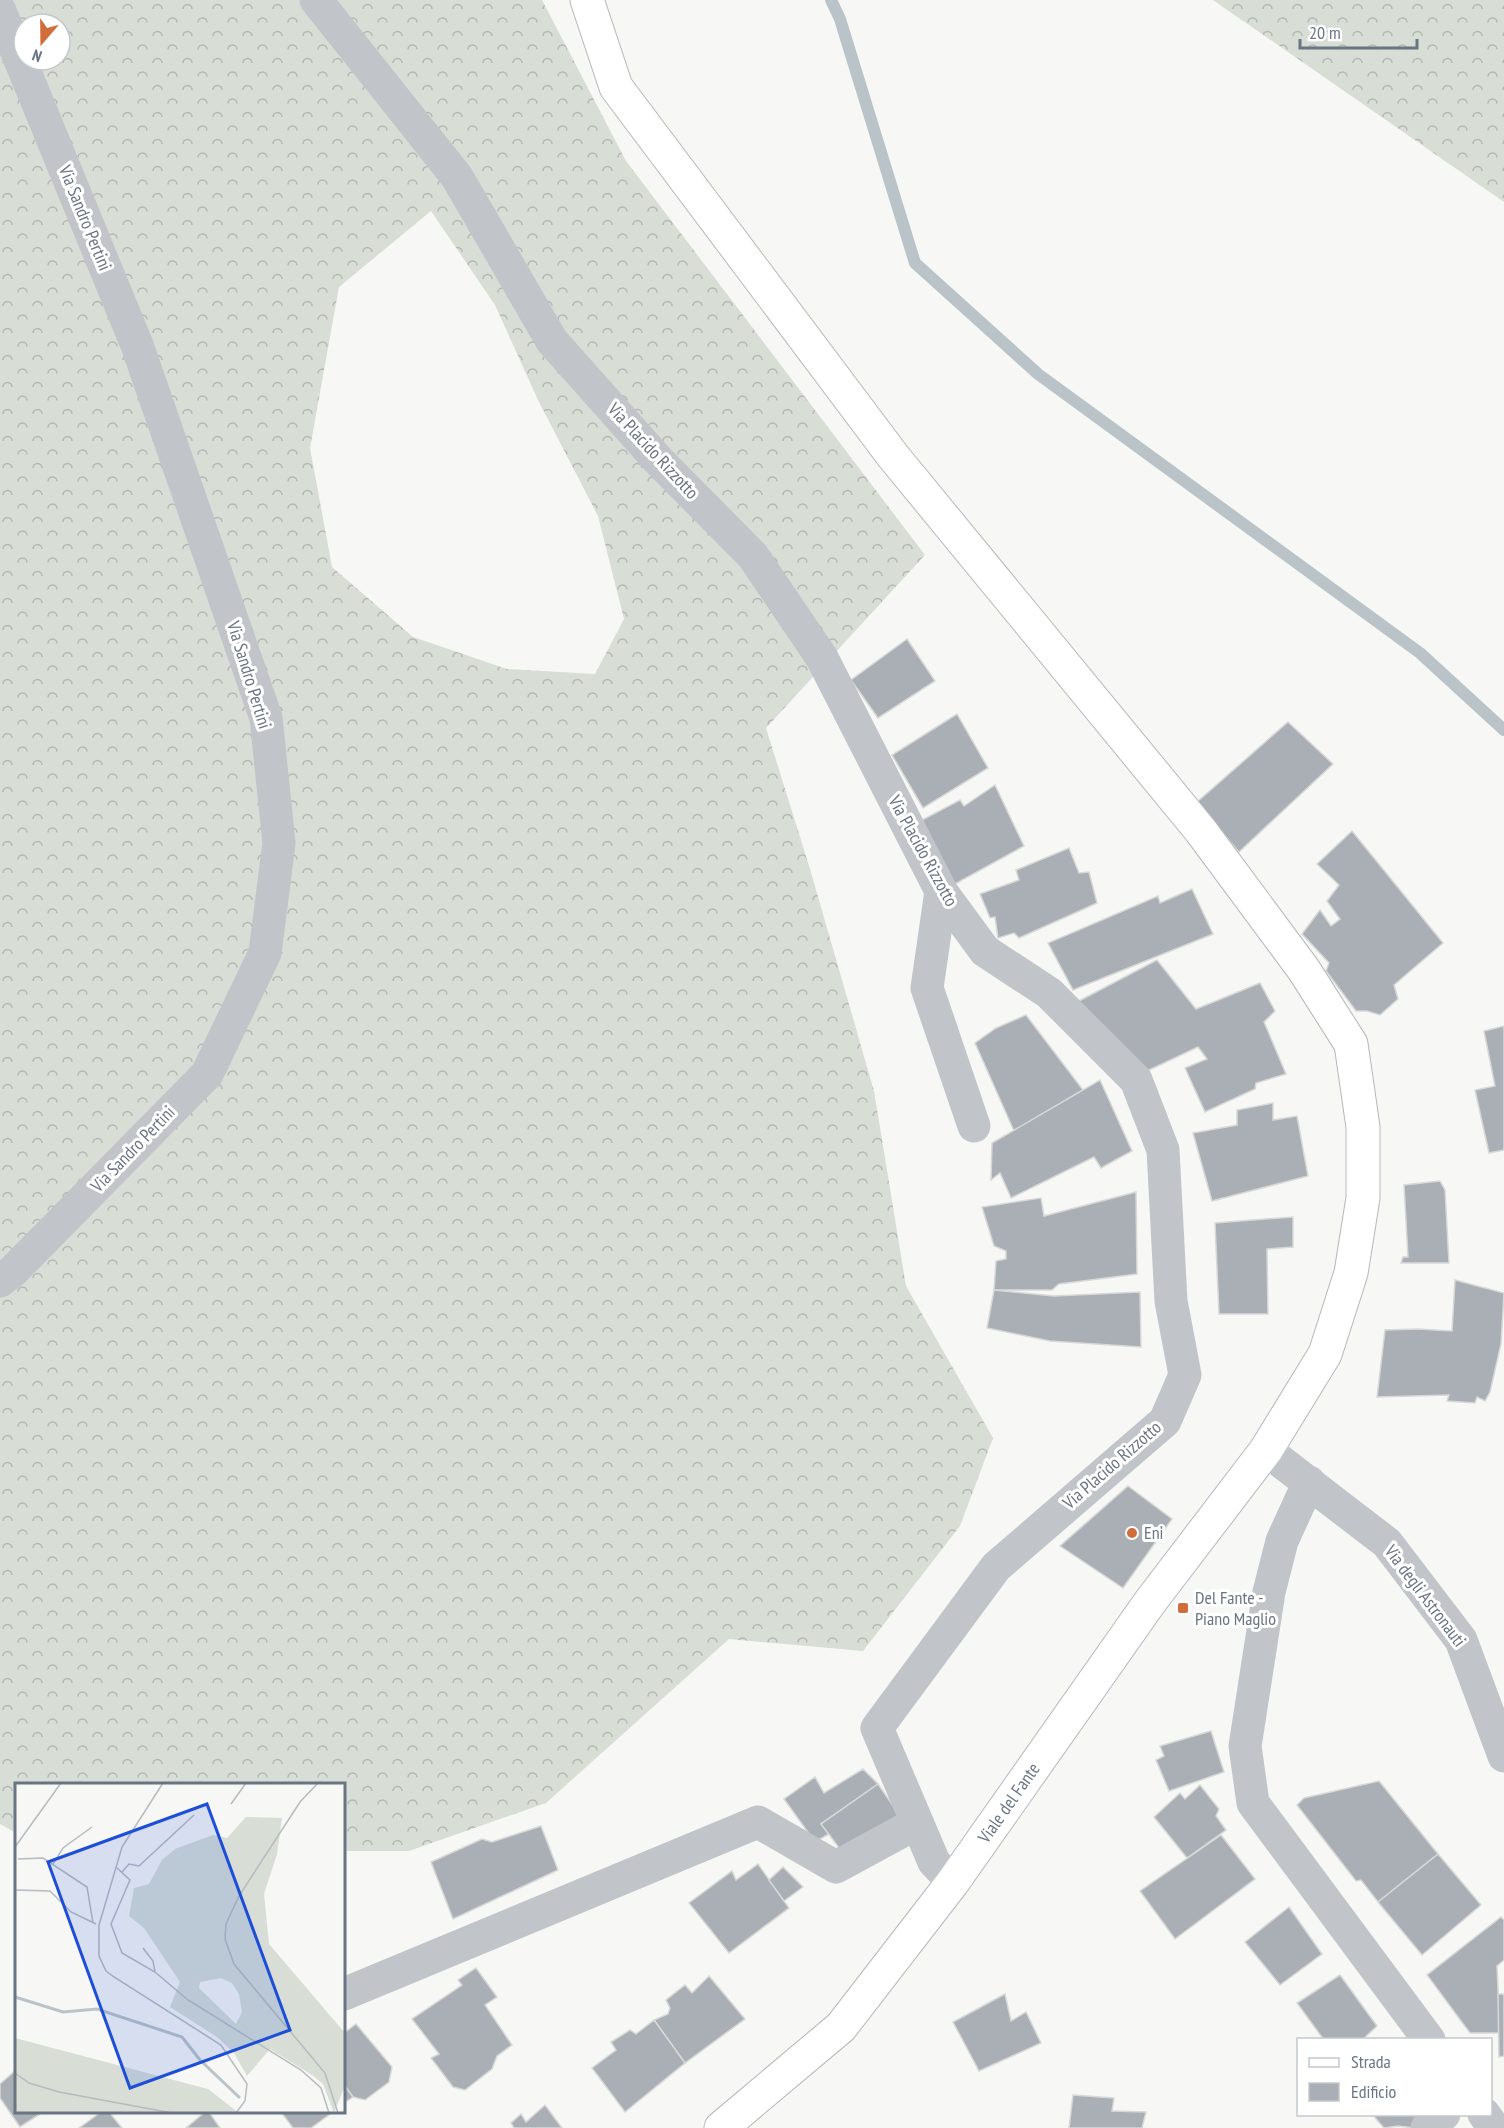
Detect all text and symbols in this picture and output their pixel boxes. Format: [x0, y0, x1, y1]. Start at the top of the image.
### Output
north arrow [12, 12, 72, 72]
scale bar [1300, 12, 1417, 50]
text: 20 m [1309, 21, 1341, 44]
text: N [29, 45, 44, 67]
street label: Via Sandro Pertini [54, 161, 117, 274]
street label: Via Placido Rizzotto [602, 397, 704, 504]
street label: Via Sandro Pertini [222, 617, 277, 732]
street label: Via Placido Rizzotto [883, 790, 963, 910]
street label: Via Sandro Pertini [85, 1101, 180, 1197]
street label: Via Placido Rizzotto [1057, 1415, 1166, 1514]
place label: Eni [1144, 1521, 1164, 1544]
marker: Eni [1125, 1526, 1139, 1540]
street label: Via degli Astronauti [1379, 1539, 1471, 1651]
place label: Del Fante - Piano Maglio [1195, 1586, 1276, 1630]
marker: Del Fante - Piano Maglio [1176, 1601, 1190, 1615]
street label: Viale del Fante [972, 1758, 1045, 1848]
inset map [15, 1783, 345, 2113]
legend [1297, 2038, 1492, 2116]
text: Strada [1351, 2050, 1391, 2073]
text: Edificio [1351, 2080, 1397, 2103]

